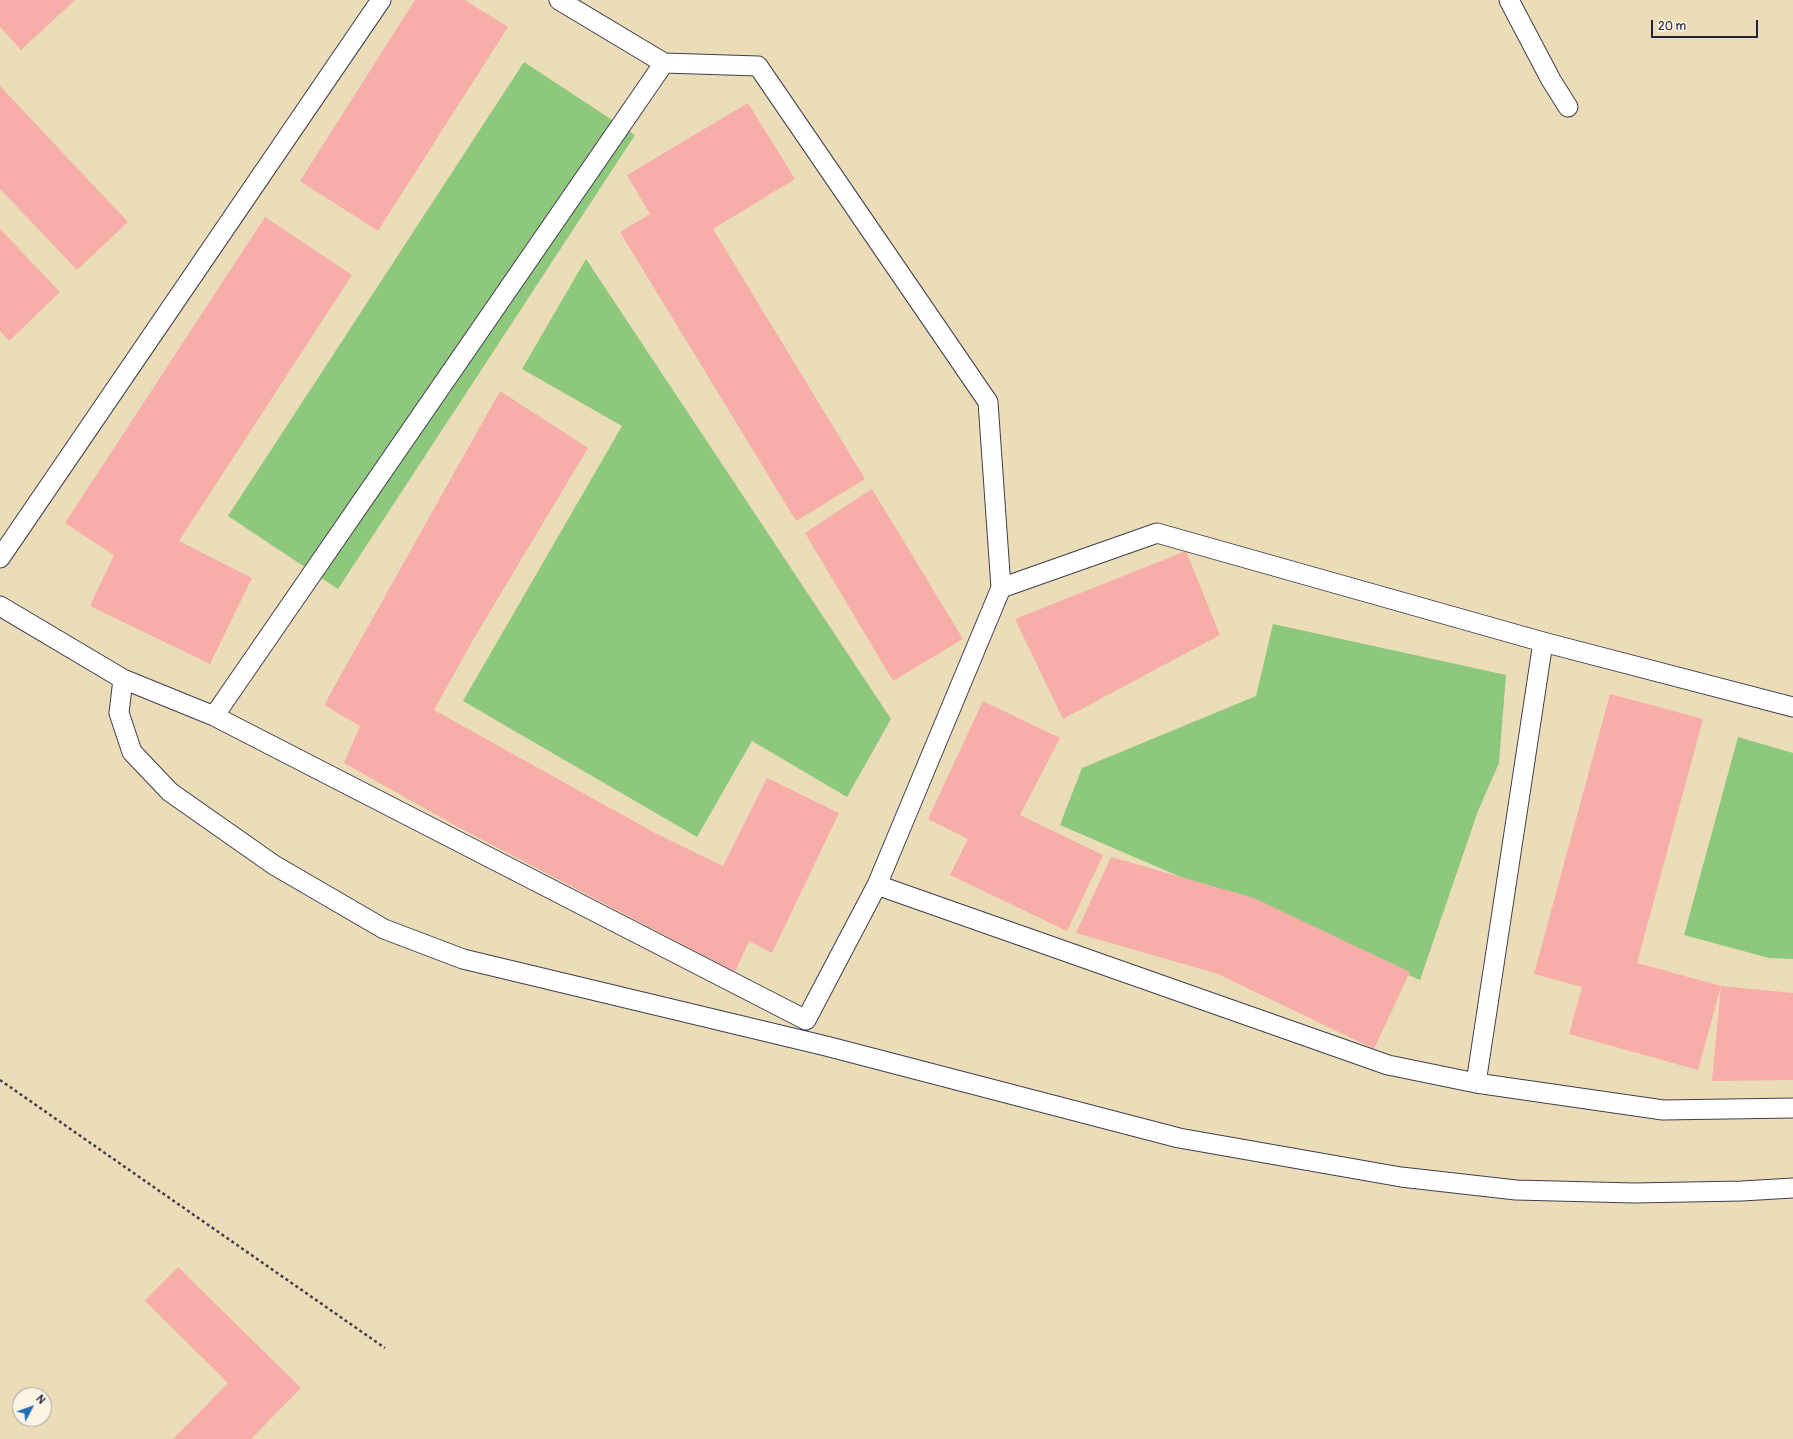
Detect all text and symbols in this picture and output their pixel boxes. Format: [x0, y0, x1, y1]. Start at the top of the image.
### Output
scale bar [1653, 12, 1760, 38]
text: 20 m [1658, 19, 1686, 34]
north arrow [12, 1387, 52, 1427]
text: N [33, 1392, 48, 1407]

